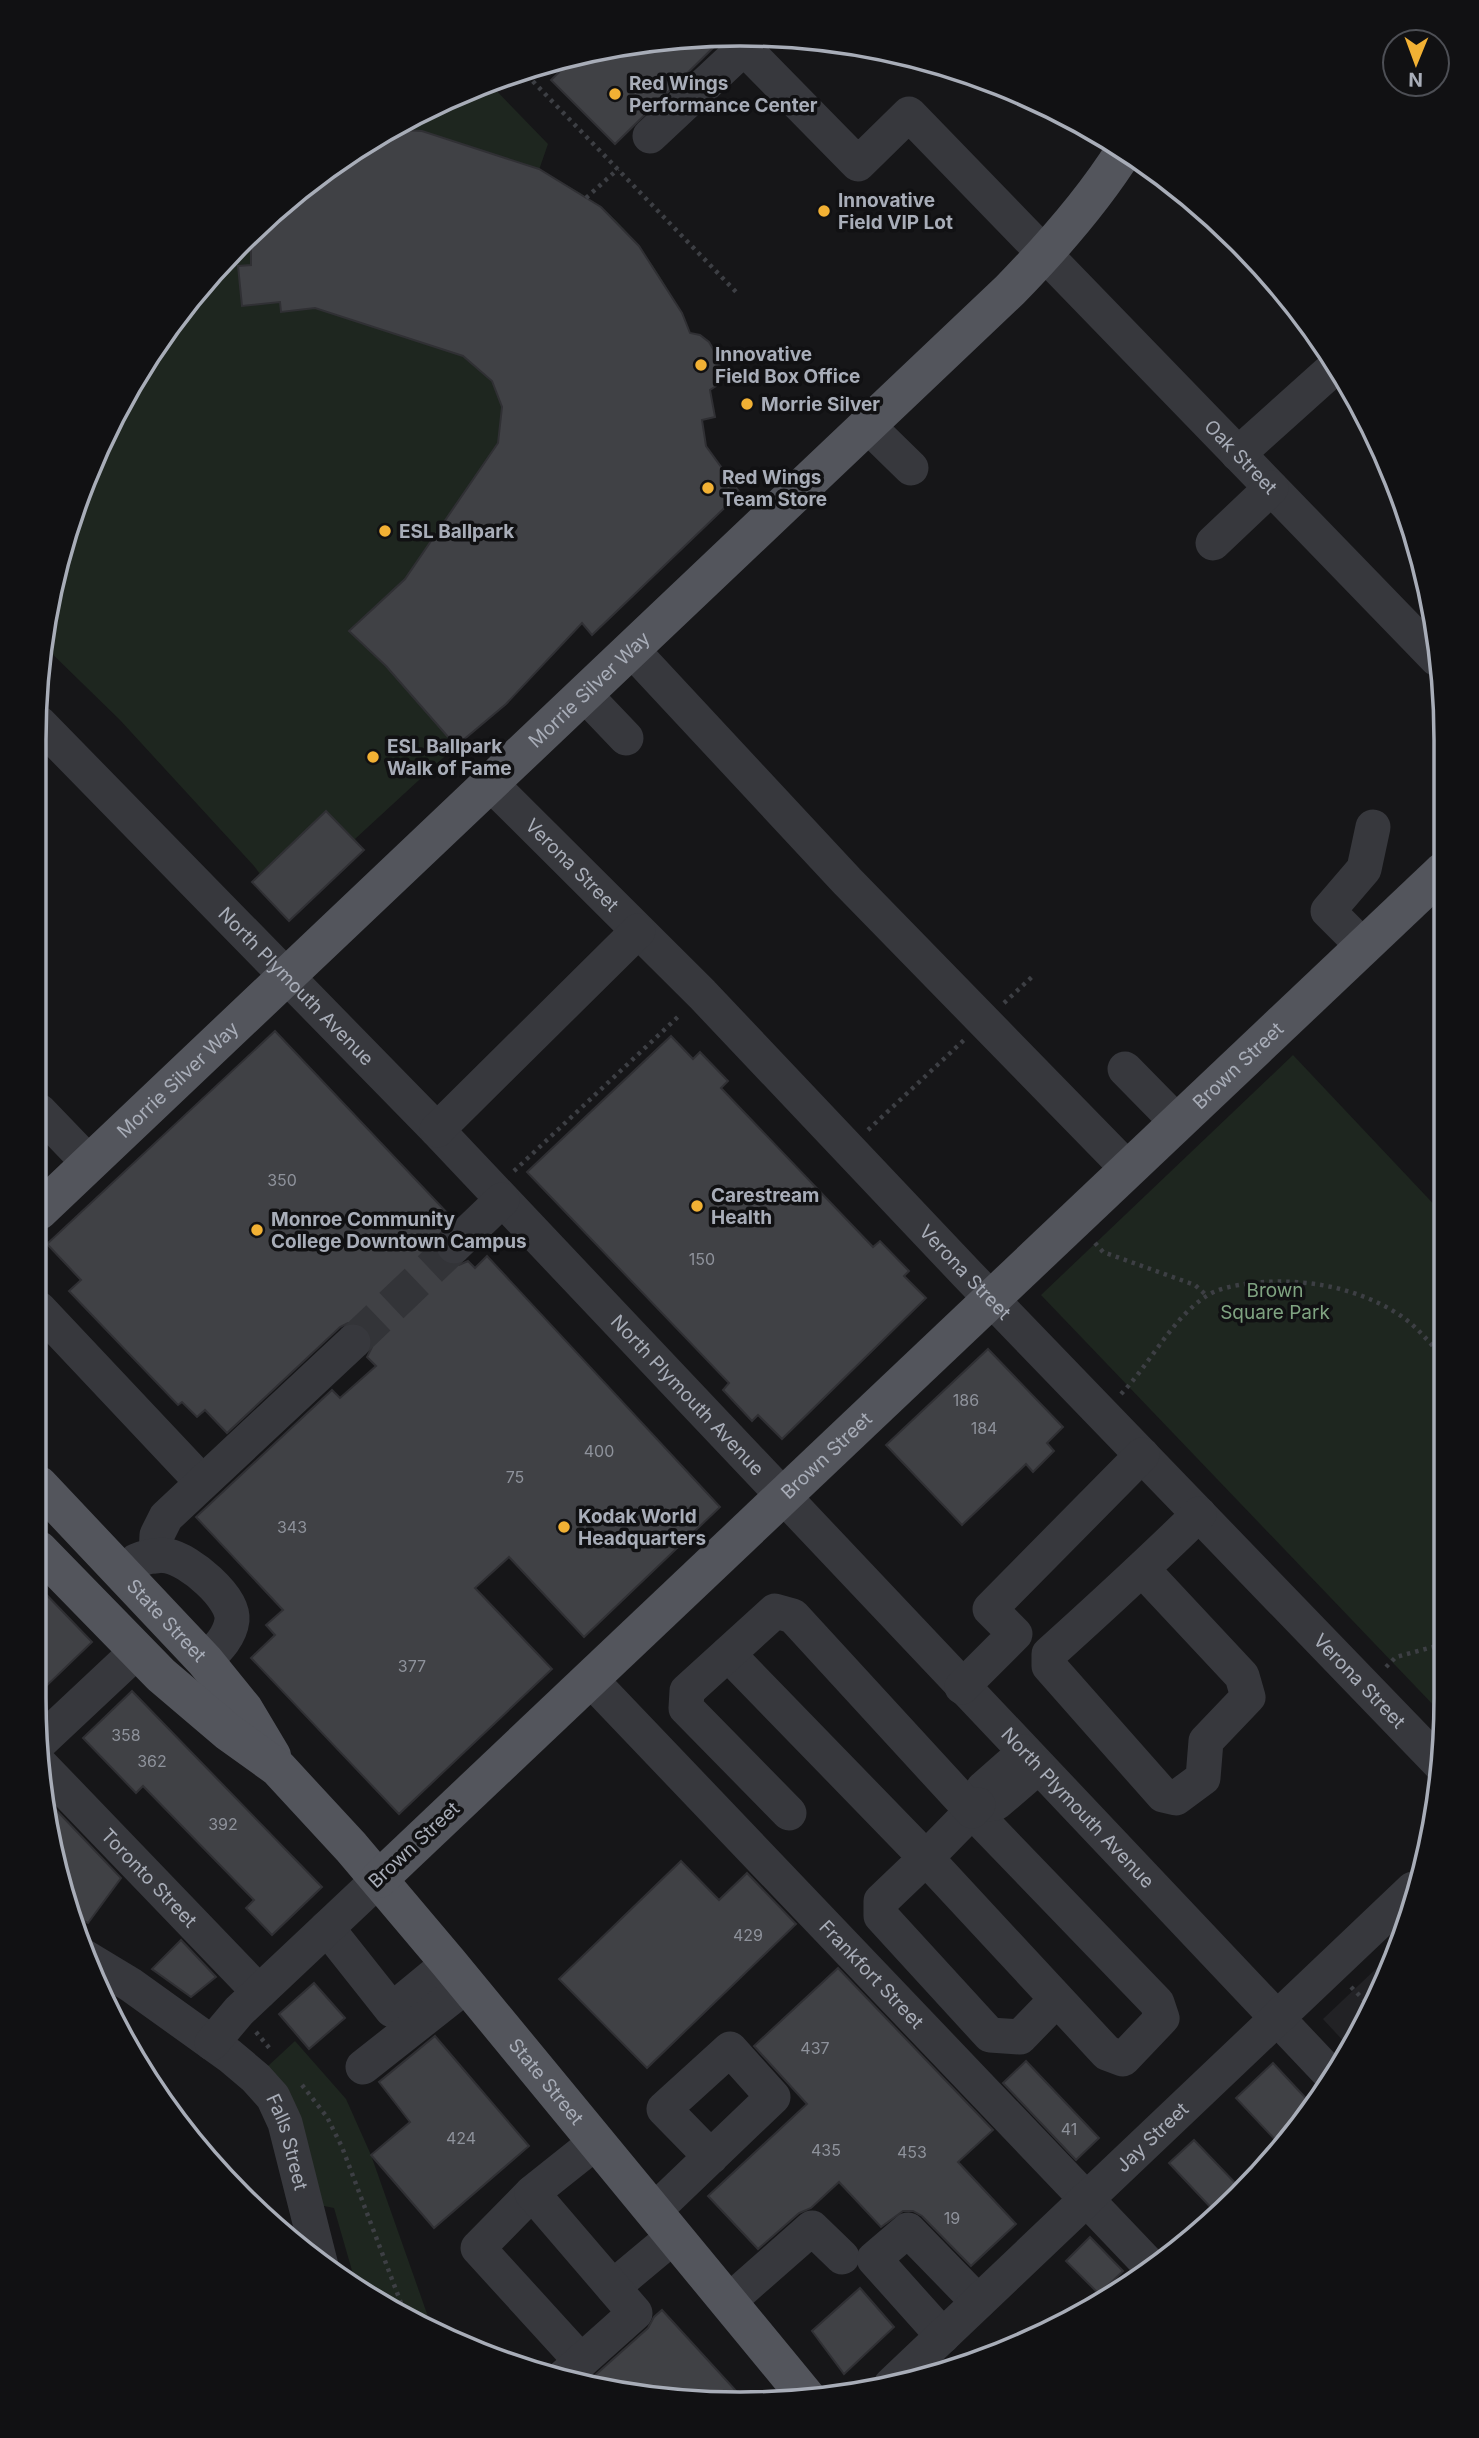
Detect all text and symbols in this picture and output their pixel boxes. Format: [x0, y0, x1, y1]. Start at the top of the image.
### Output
north arrow [1381, 28, 1451, 98]
text: N [1408, 68, 1423, 91]
place label: Red Wings Performance Center [629, 72, 818, 117]
marker: Red Wings Performance Center [607, 86, 623, 102]
place label: Innovative Field VIP Lot [838, 189, 953, 234]
marker: Innovative Field VIP Lot [816, 203, 832, 219]
place label: Innovative Field Box Office [715, 343, 860, 388]
marker: Innovative Field Box Office [693, 357, 709, 373]
place label: Morrie Silver [761, 393, 880, 416]
marker: Morrie Silver [739, 396, 755, 412]
street label: Oak Street [1200, 415, 1282, 499]
place label: Red Wings Team Store [722, 466, 827, 511]
marker: Red Wings Team Store [700, 480, 716, 496]
place label: ESL Ballpark [399, 520, 514, 543]
marker: ESL Ballpark [377, 523, 393, 539]
street label: Morrie Silver Way [523, 626, 655, 752]
place label: ESL Ballpark Walk of Fame [387, 735, 512, 780]
marker: ESL Ballpark Walk of Fame [365, 749, 381, 765]
street label: Verona Street [521, 814, 624, 916]
street label: North Plymouth Avenue [214, 902, 379, 1070]
street label: Morrie Silver Way [112, 1016, 243, 1143]
street label: Brown Street [1188, 1017, 1288, 1114]
house number: 350 [267, 1170, 297, 1190]
place label: Carestream Health [711, 1184, 819, 1229]
marker: Carestream Health [689, 1198, 705, 1214]
place label: Monroe Community College Downtown Campus [271, 1208, 527, 1253]
street label: Verona Street [915, 1220, 1016, 1324]
marker: Monroe Community College Downtown Campus [249, 1222, 265, 1238]
house number: 150 [689, 1249, 715, 1269]
park label: Brown Square Park [1220, 1279, 1330, 1324]
street label: North Plymouth Avenue [606, 1310, 769, 1480]
house number: 186 [953, 1390, 979, 1410]
street label: Brown Street [776, 1407, 876, 1504]
house number: 184 [971, 1418, 997, 1438]
house number: 400 [584, 1441, 614, 1461]
house number: 75 [506, 1467, 524, 1487]
place label: Kodak World Headquarters [578, 1505, 706, 1550]
house number: 343 [277, 1517, 307, 1537]
marker: Kodak World Headquarters [556, 1519, 572, 1535]
street label: State Street [122, 1574, 211, 1666]
street label: Verona Street [1309, 1629, 1410, 1733]
house number: 377 [398, 1656, 426, 1676]
street label: North Plymouth Avenue [997, 1723, 1159, 1893]
house number: 358 [111, 1725, 141, 1745]
house number: 362 [137, 1751, 167, 1771]
street label: Brown Street [364, 1797, 464, 1893]
house number: 392 [208, 1814, 238, 1834]
street label: Toronto Street [96, 1824, 202, 1932]
street label: Frankfort Street [815, 1915, 929, 2033]
house number: 429 [733, 1925, 763, 1945]
street label: State Street [504, 2033, 589, 2129]
house number: 437 [800, 2038, 830, 2058]
street label: Falls Street [262, 2090, 313, 2192]
street label: Jay Street [1111, 2097, 1193, 2177]
house number: 41 [1061, 2119, 1077, 2139]
house number: 424 [446, 2128, 476, 2148]
house number: 435 [811, 2140, 841, 2160]
house number: 453 [897, 2142, 927, 2162]
house number: 19 [944, 2208, 960, 2228]

